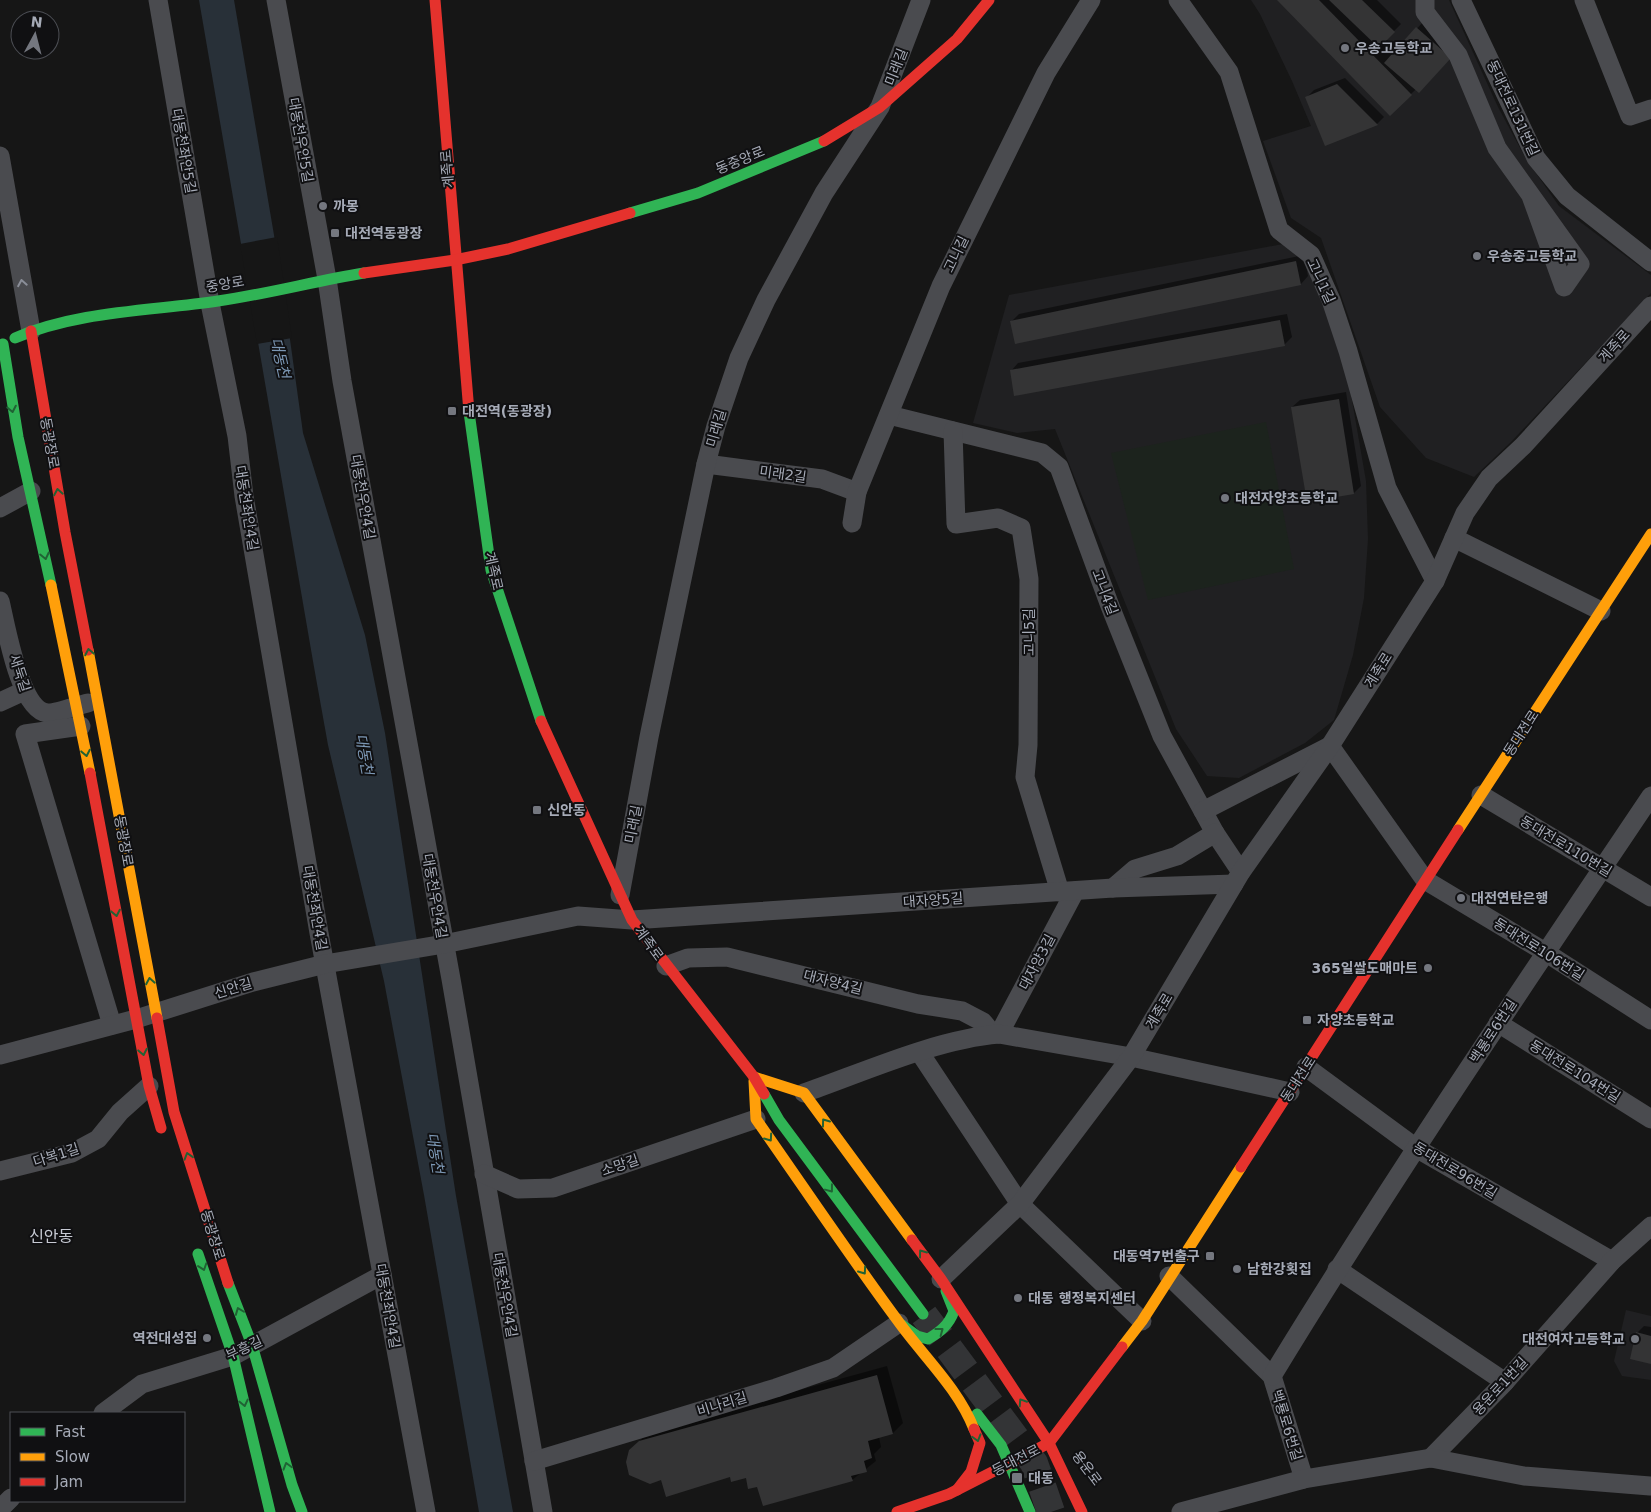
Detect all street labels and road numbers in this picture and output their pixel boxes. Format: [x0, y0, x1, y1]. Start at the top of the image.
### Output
street label: 미래길 [882, 46, 910, 88]
street label: 동대전로131번길 [1484, 57, 1542, 159]
street label: 대동천우안5길 [286, 96, 316, 184]
street label: 대동천좌안5길 [169, 107, 199, 195]
street label: 동중앙로 [713, 143, 767, 177]
street label: 계족로 [437, 149, 457, 189]
street label: 고니길 [940, 233, 972, 275]
street label: 고니1길 [1304, 256, 1338, 306]
street label: 중앙로 [205, 273, 246, 295]
street label: 계족로 [1595, 326, 1633, 366]
street label: 미래길 [703, 407, 729, 449]
street label: 동광장로 [38, 416, 62, 470]
street label: 대동천우안4길 [348, 453, 378, 541]
street label: 미래2길 [758, 463, 808, 485]
street label: 대동천좌안4길 [232, 464, 262, 552]
street label: 계족로 [482, 550, 506, 592]
street label: 고니4길 [1089, 567, 1121, 617]
street label: 고니5길 [1021, 608, 1037, 656]
street label: 계족로 [1361, 649, 1395, 691]
street label: 새둑길 [6, 652, 34, 694]
street label: 동대전로 [1500, 707, 1542, 759]
street label: 미래길 [621, 804, 645, 844]
street label: 동대전로110번길 [1517, 812, 1615, 880]
street label: 동광장로 [112, 814, 136, 868]
street label: 대동천우안4길 [420, 852, 450, 940]
street label: 대동천좌안4길 [300, 864, 330, 952]
street label: 대자양5길 [902, 890, 964, 910]
street label: 동대전로106번길 [1491, 915, 1587, 983]
street label: 계족로 [631, 923, 667, 963]
street label: 대자양3길 [1016, 932, 1058, 992]
street label: 대자양4길 [802, 967, 864, 997]
street label: 신안길 [212, 975, 254, 1001]
street label: 계족로 [1142, 990, 1176, 1032]
street label: 백룡로6번길 [1466, 996, 1520, 1066]
street label: 동대전로104번길 [1527, 1037, 1623, 1105]
street label: 동대전로 [1277, 1053, 1319, 1105]
street label: 동대전로96번길 [1410, 1139, 1500, 1201]
street label: 다복1길 [31, 1140, 81, 1170]
street label: 소망길 [599, 1151, 641, 1179]
street label: 동광장로 [198, 1208, 228, 1262]
street label: 대동천우안4길 [490, 1251, 520, 1339]
street label: 대동천좌안4길 [373, 1262, 403, 1350]
street label: 부흥길 [223, 1333, 265, 1363]
street label: 용운로1번길 [1469, 1354, 1531, 1418]
street label: 백룡로6번길 [1269, 1388, 1305, 1462]
street label: 비나리길 [695, 1389, 749, 1419]
street label: 동대전로 [989, 1441, 1043, 1479]
street label: 용운로 [1069, 1448, 1105, 1488]

